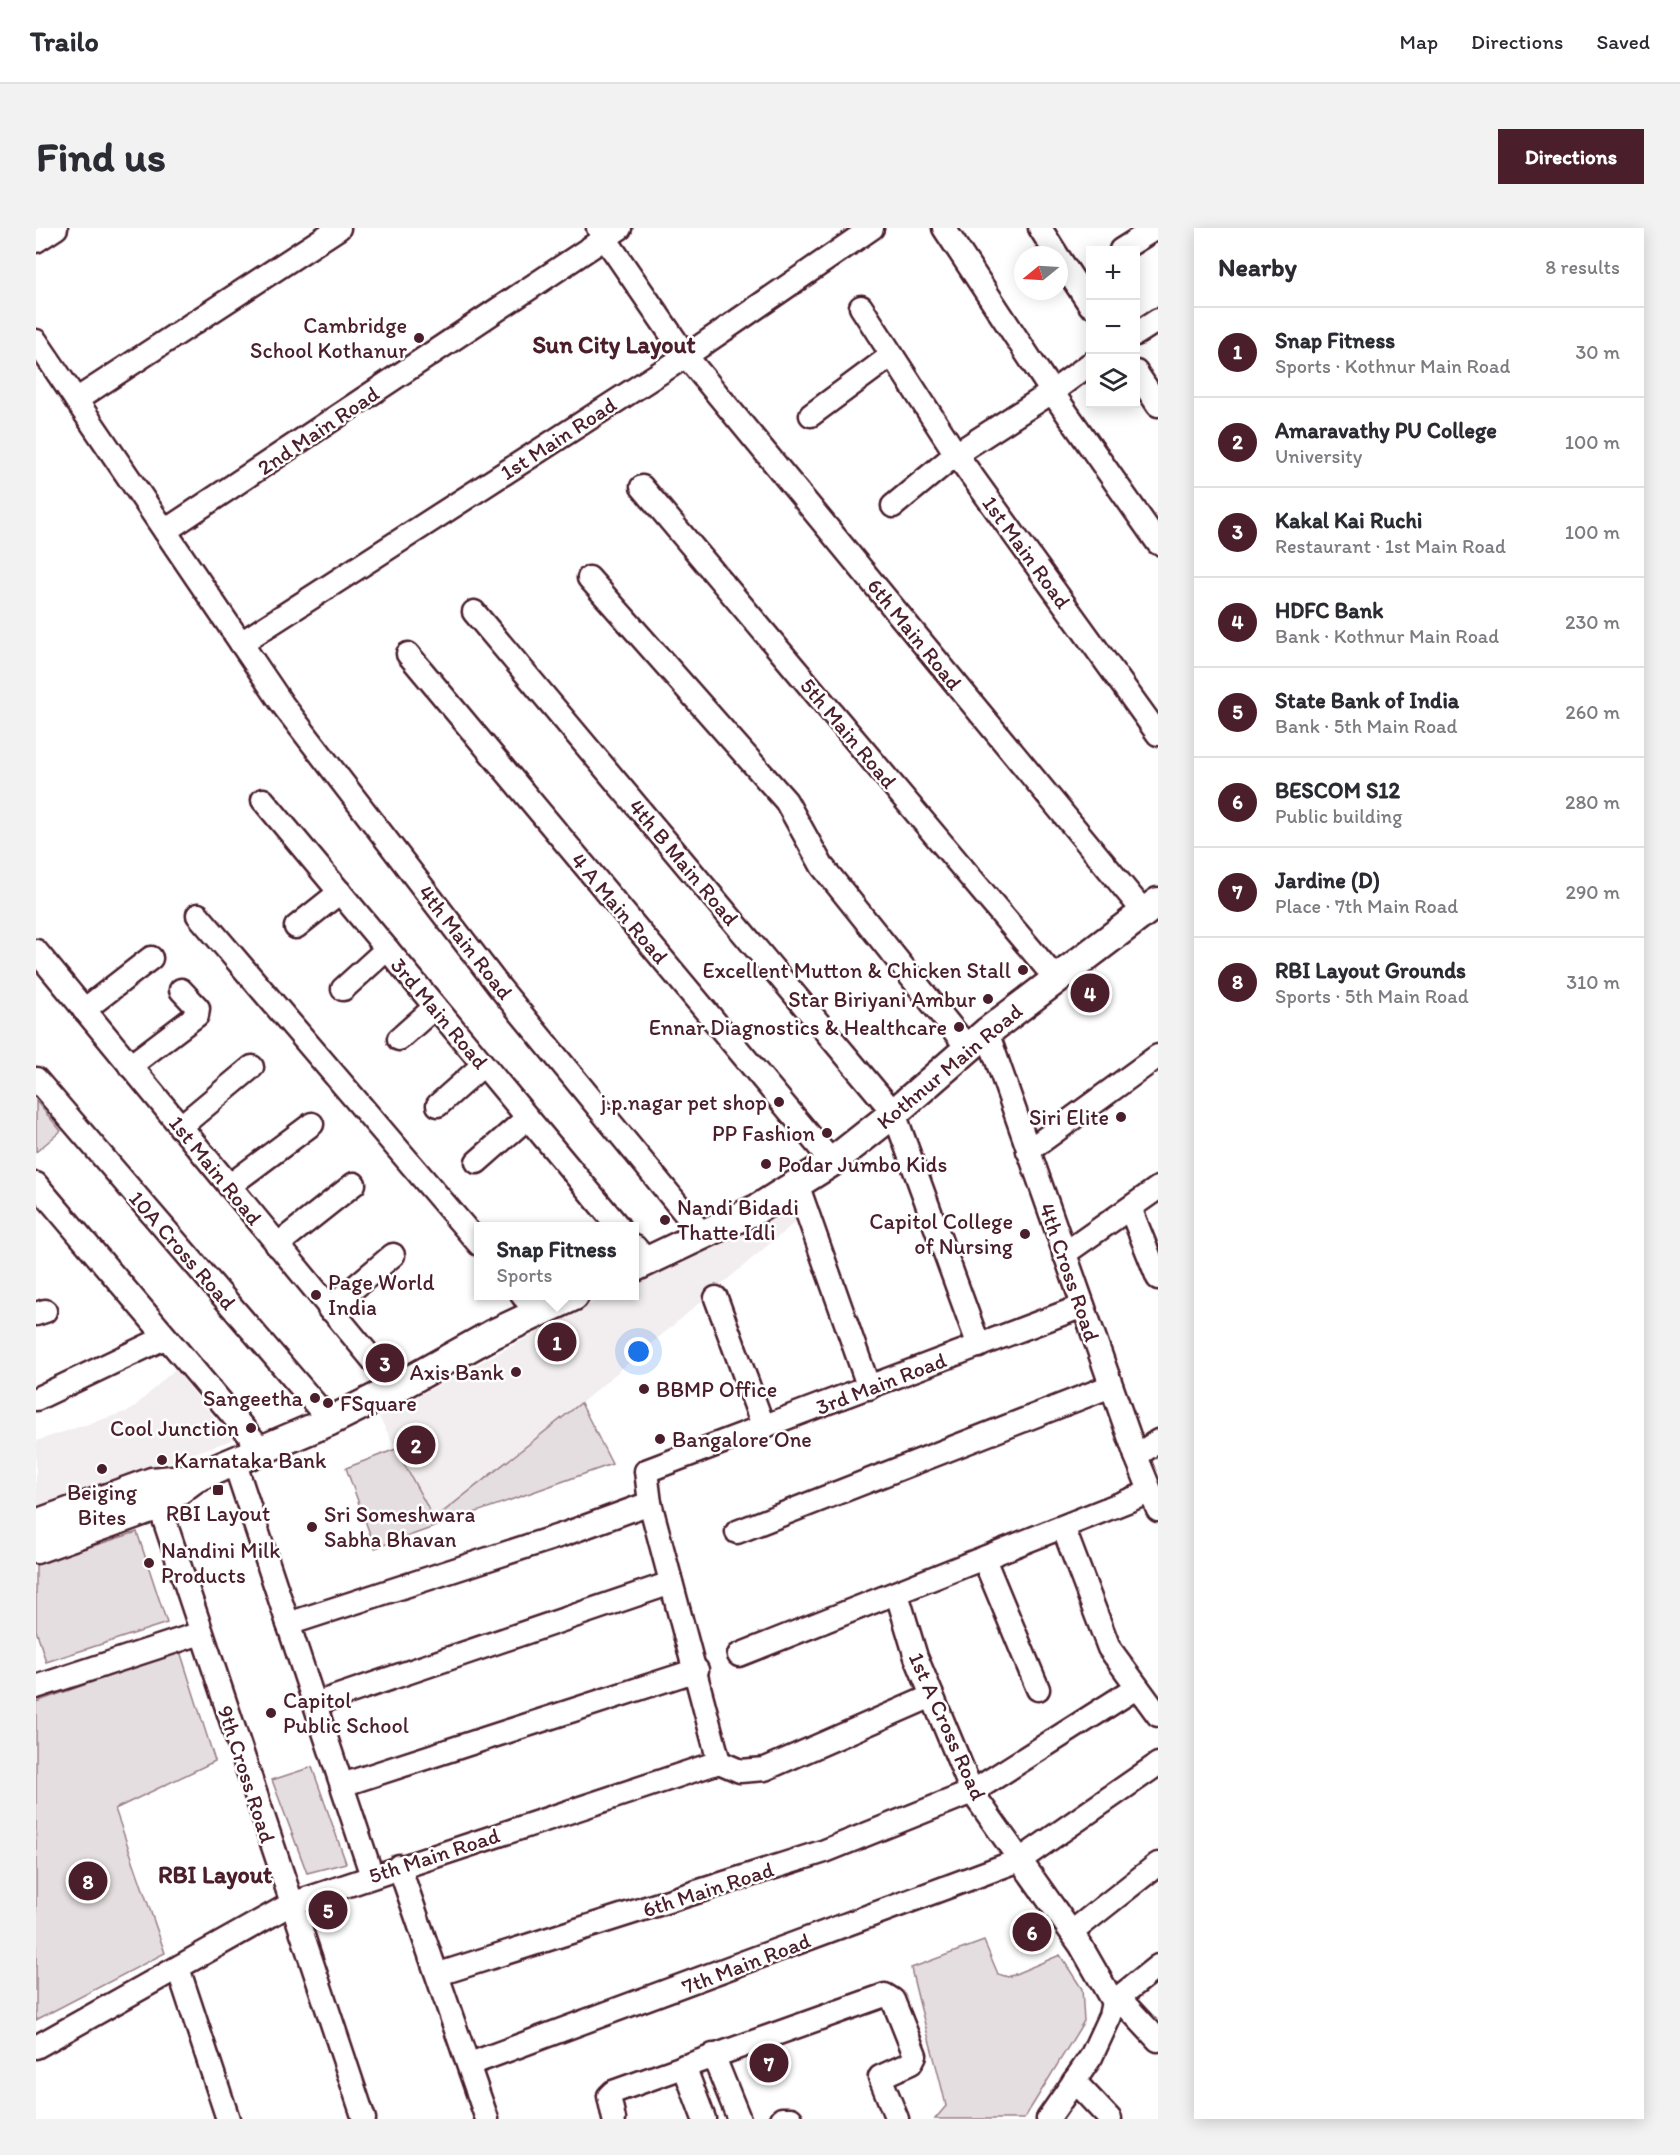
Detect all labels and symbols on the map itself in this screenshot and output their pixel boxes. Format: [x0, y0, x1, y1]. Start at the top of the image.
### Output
north arrow [1014, 246, 1068, 300]
place label: Cambridge School Kothanur [250, 312, 407, 364]
district label: Sun City Layout [532, 330, 696, 360]
marker: Cambridge School Kothanur [412, 331, 426, 345]
street label: 2nd Main Road [252, 380, 384, 481]
street label: 1st Main Road [495, 391, 622, 486]
street label: 1st Main Road [976, 490, 1077, 614]
street label: 6th Main Road [861, 573, 968, 696]
street label: 5th Main Road [794, 672, 903, 794]
street label: 4th B Main Road [623, 793, 745, 931]
street label: 4 A Main Road [565, 847, 674, 970]
street label: 4th Main Road [413, 880, 519, 1005]
street label: 3rd Main Road [385, 952, 494, 1075]
place label: Excellent Mutton & Chicken Stall [703, 957, 1011, 984]
marker: Excellent Mutton & Chicken Stall [1016, 963, 1030, 977]
pin: 4 [1070, 970, 1110, 1016]
place label: Star Biriyani Ambur [788, 986, 977, 1013]
marker: Star Biriyani Ambur [981, 992, 995, 1006]
street label: Kothnur Main Road [871, 998, 1028, 1135]
place label: Ennar Diagnostics & Healthcare [649, 1014, 947, 1041]
marker: Ennar Diagnostics & Healthcare [952, 1020, 966, 1034]
place label: j.p.nagar pet shop [600, 1089, 767, 1116]
marker: j.p.nagar pet shop [772, 1095, 786, 1109]
place label: Siri Elite [1029, 1104, 1109, 1131]
street label: 1st Main Road [163, 1110, 268, 1231]
marker: Siri Elite [1114, 1110, 1128, 1124]
place label: PP Fashion [712, 1120, 816, 1147]
marker: PP Fashion [820, 1126, 834, 1140]
place label: Podar Jumbo Kids [778, 1151, 947, 1178]
marker: Podar Jumbo Kids [759, 1157, 773, 1171]
street label: 10A Cross Road [123, 1185, 242, 1316]
place label: Nandi Bidadi Thatte Idli [677, 1194, 799, 1246]
street label: 4th Cross Road [1033, 1199, 1106, 1345]
place label: Capitol College of Nursing [869, 1208, 1014, 1260]
marker: Nandi Bidadi Thatte Idli [658, 1213, 672, 1227]
marker: Capitol College of Nursing [1018, 1227, 1032, 1241]
place label: Page World India [328, 1269, 435, 1321]
marker: Page World India [309, 1288, 323, 1302]
pin: 1 [538, 1320, 576, 1364]
your location [624, 1337, 653, 1366]
pin: 3 [366, 1340, 404, 1386]
street label: 3rd Main Road [812, 1346, 950, 1421]
place label: Axis Bank [410, 1359, 505, 1386]
marker: Axis Bank [509, 1365, 523, 1379]
place label: BBMP Office [656, 1376, 777, 1403]
marker: BBMP Office [637, 1382, 651, 1396]
place label: Sangeetha [203, 1385, 304, 1412]
place label: FSquare [340, 1390, 417, 1417]
marker: Sangeetha [308, 1391, 322, 1405]
marker: FSquare [321, 1396, 335, 1410]
place label: Cool Junction [110, 1415, 239, 1442]
marker: Cool Junction [244, 1421, 258, 1435]
pin: 2 [396, 1422, 436, 1468]
place label: Bangalore One [672, 1426, 812, 1453]
marker: Bangalore One [653, 1432, 667, 1446]
place label: Karnataka Bank [174, 1447, 327, 1474]
marker: Karnataka Bank [155, 1453, 169, 1467]
marker: Beiging Bites [95, 1462, 109, 1476]
place label: Beiging Bites [67, 1479, 138, 1531]
marker: RBI Layout [211, 1483, 225, 1497]
place label: RBI Layout [166, 1500, 270, 1527]
place label: Sri Someshwara Sabha Bhavan [324, 1501, 475, 1553]
marker: Sri Someshwara Sabha Bhavan [305, 1520, 319, 1534]
place label: Nandini Milk Products [161, 1537, 281, 1589]
marker: Nandini Milk Products [142, 1556, 156, 1570]
street label: 1st A Cross Road [903, 1648, 992, 1804]
place label: Capitol Public School [283, 1687, 409, 1739]
street label: 9th Cross Road [212, 1702, 281, 1846]
marker: Capitol Public School [264, 1706, 278, 1720]
street label: 5th Main Road [365, 1822, 503, 1889]
street label: 6th Main Road [639, 1856, 777, 1923]
pin: 8 [68, 1858, 108, 1904]
district label: RBI Layout [158, 1860, 272, 1890]
pin: 5 [308, 1888, 348, 1932]
pin: 6 [1012, 1910, 1052, 1954]
street label: 7th Main Road [678, 1927, 814, 2000]
pin: 7 [750, 2040, 788, 2086]

